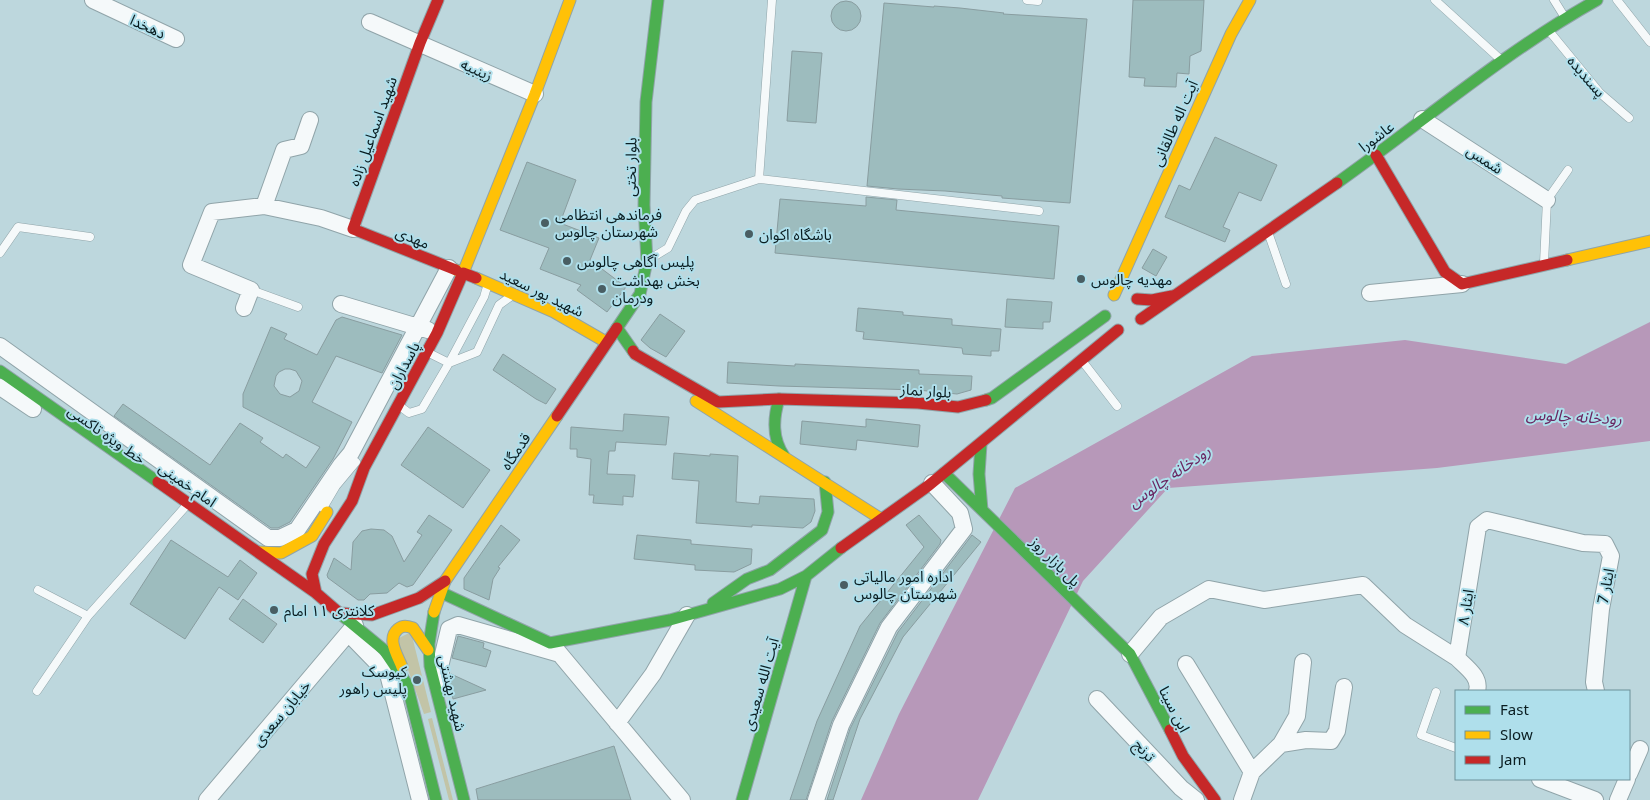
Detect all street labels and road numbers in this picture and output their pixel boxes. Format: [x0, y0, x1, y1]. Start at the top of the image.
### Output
street label: دهخدا [127, 9, 169, 43]
street label: پسندیده [1563, 51, 1611, 102]
street label: زینبیه [458, 53, 496, 85]
street label: شهید اسماعیل زاده [343, 73, 401, 189]
street label: آیت اله طالقانی [1146, 76, 1202, 169]
street label: عاشورا [1354, 116, 1398, 156]
street label: بلوار تختی [619, 137, 641, 197]
street label: شمس [1463, 140, 1507, 178]
street label: مهدی [393, 221, 433, 253]
street label: شهید پور سعید [496, 263, 587, 322]
street label: پاسداران [382, 338, 425, 393]
street label: بلوار نماز [899, 378, 952, 402]
street label: خط ویژه تاکسی [64, 400, 150, 468]
street label: قدمگاه [495, 428, 535, 473]
street label: امام خمینی [154, 457, 221, 513]
street label: پل بازار روز [1025, 531, 1086, 591]
street label: ایثار 7 [1592, 566, 1618, 606]
street label: ایثار ۸ [1452, 588, 1478, 626]
street label: آیت الله سعیدی [737, 635, 783, 733]
street label: شهید بهشتی [434, 653, 472, 733]
street label: خیابان سعدی [248, 676, 315, 750]
street label: ابن سینا [1155, 682, 1195, 736]
street label: ترنج [1127, 734, 1160, 768]

